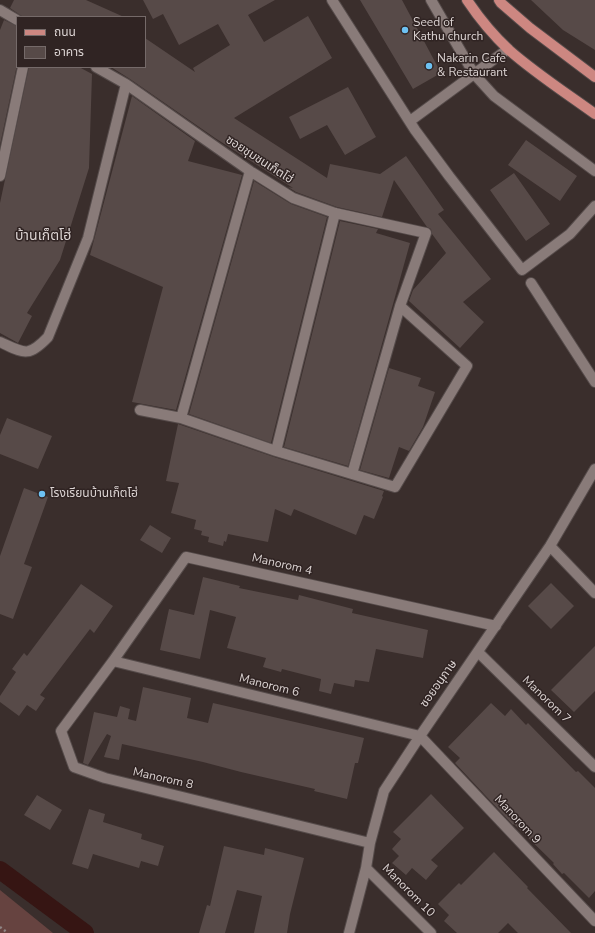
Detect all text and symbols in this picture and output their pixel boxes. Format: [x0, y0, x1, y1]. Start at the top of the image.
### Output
legend [16, 16, 146, 68]
place label: Seed of Kathu church [413, 16, 483, 44]
text: ถนน [54, 24, 76, 40]
marker: Seed of Kathu church [400, 25, 410, 35]
text: อาคาร [54, 44, 84, 60]
place label: Nakarin Cafe & Restaurant [437, 52, 507, 80]
marker: Nakarin Cafe & Restaurant [424, 61, 434, 71]
street label: ซอยชุมชนเก็ตโฮ่ [223, 133, 295, 187]
district label: บ้านเก็ตโฮ่ [15, 229, 71, 245]
place label: โรงเรียนบ้านเก็ตโฮ่ [50, 487, 138, 501]
marker: โรงเรียนบ้านเก็ตโฮ่ [37, 489, 47, 499]
street label: Manorom 4 [250, 551, 314, 579]
street label: ซอยอนุภาษ [417, 657, 461, 711]
street label: Manorom 6 [237, 672, 301, 700]
street label: Manorom 7 [519, 673, 573, 727]
street label: Manorom 8 [131, 765, 195, 793]
street label: Manorom 9 [491, 793, 543, 847]
street label: Manorom 10 [379, 862, 437, 920]

